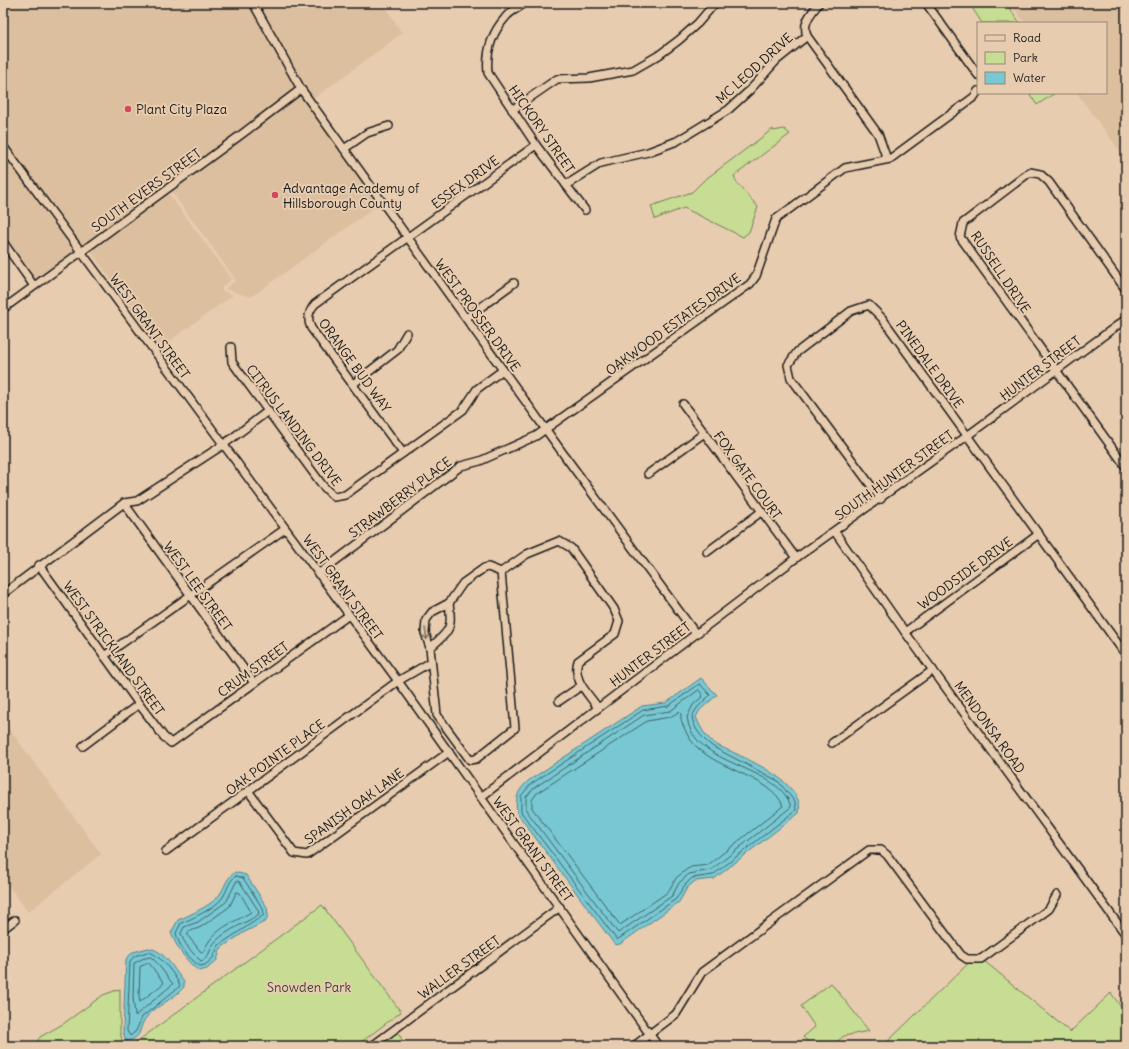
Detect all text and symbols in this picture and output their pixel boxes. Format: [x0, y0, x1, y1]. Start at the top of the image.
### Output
legend [977, 22, 1107, 94]
street label: MC LEOD DRIVE [712, 29, 797, 107]
text: Road [1013, 30, 1041, 45]
text: Park [1013, 50, 1038, 65]
text: Water [1013, 70, 1046, 85]
street label: HICKORY STREET [505, 82, 578, 177]
place label: Plant City Plaza [136, 101, 227, 118]
marker: Plant City Plaza [123, 104, 133, 114]
street label: SOUTH EVERS STREET [88, 145, 205, 236]
street label: ESSEX DRIVE [428, 152, 503, 213]
place label: Advantage Academy of Hillsborough County [283, 180, 420, 212]
marker: Advantage Academy of Hillsborough County [270, 190, 280, 200]
street label: RUSSELL DRIVE [967, 228, 1035, 317]
street label: WEST PROSSER DRIVE [431, 256, 524, 375]
street label: OAKWOOD ESTATES DRIVE [602, 269, 745, 379]
street label: WEST GRANT STREET [106, 270, 194, 382]
street label: ORANGE BUD WAY [315, 315, 394, 416]
street label: PINEDALE DRIVE [892, 317, 967, 412]
street label: HUNTER STREET [996, 332, 1084, 404]
street label: CITRUS LANDING DRIVE [242, 361, 345, 490]
street label: SOUTH HUNTER STREET [832, 426, 957, 524]
street label: FOX GATE COURT [710, 428, 785, 523]
street label: STRAWBERRY PLACE [346, 453, 455, 542]
street label: WEST GRANT STREET [299, 531, 387, 643]
street label: WOODSIDE DRIVE [915, 533, 1016, 613]
street label: WEST LEE STREET [160, 538, 236, 634]
street label: WEST STRICKLAND STREET [59, 578, 168, 719]
street label: HUNTER STREET [606, 618, 694, 690]
one-way arrow [422, 627, 430, 640]
street label: CRUM STREET [214, 638, 292, 701]
street label: MENDONSA ROAD [950, 678, 1029, 777]
street label: OAK POINTE PLACE [222, 715, 329, 799]
street label: SPANISH OAK LANE [301, 764, 408, 848]
street label: WEST GRANT STREET [489, 793, 577, 905]
street label: WALLER STREET [415, 932, 504, 1003]
park label: Snowden Park [267, 979, 352, 996]

